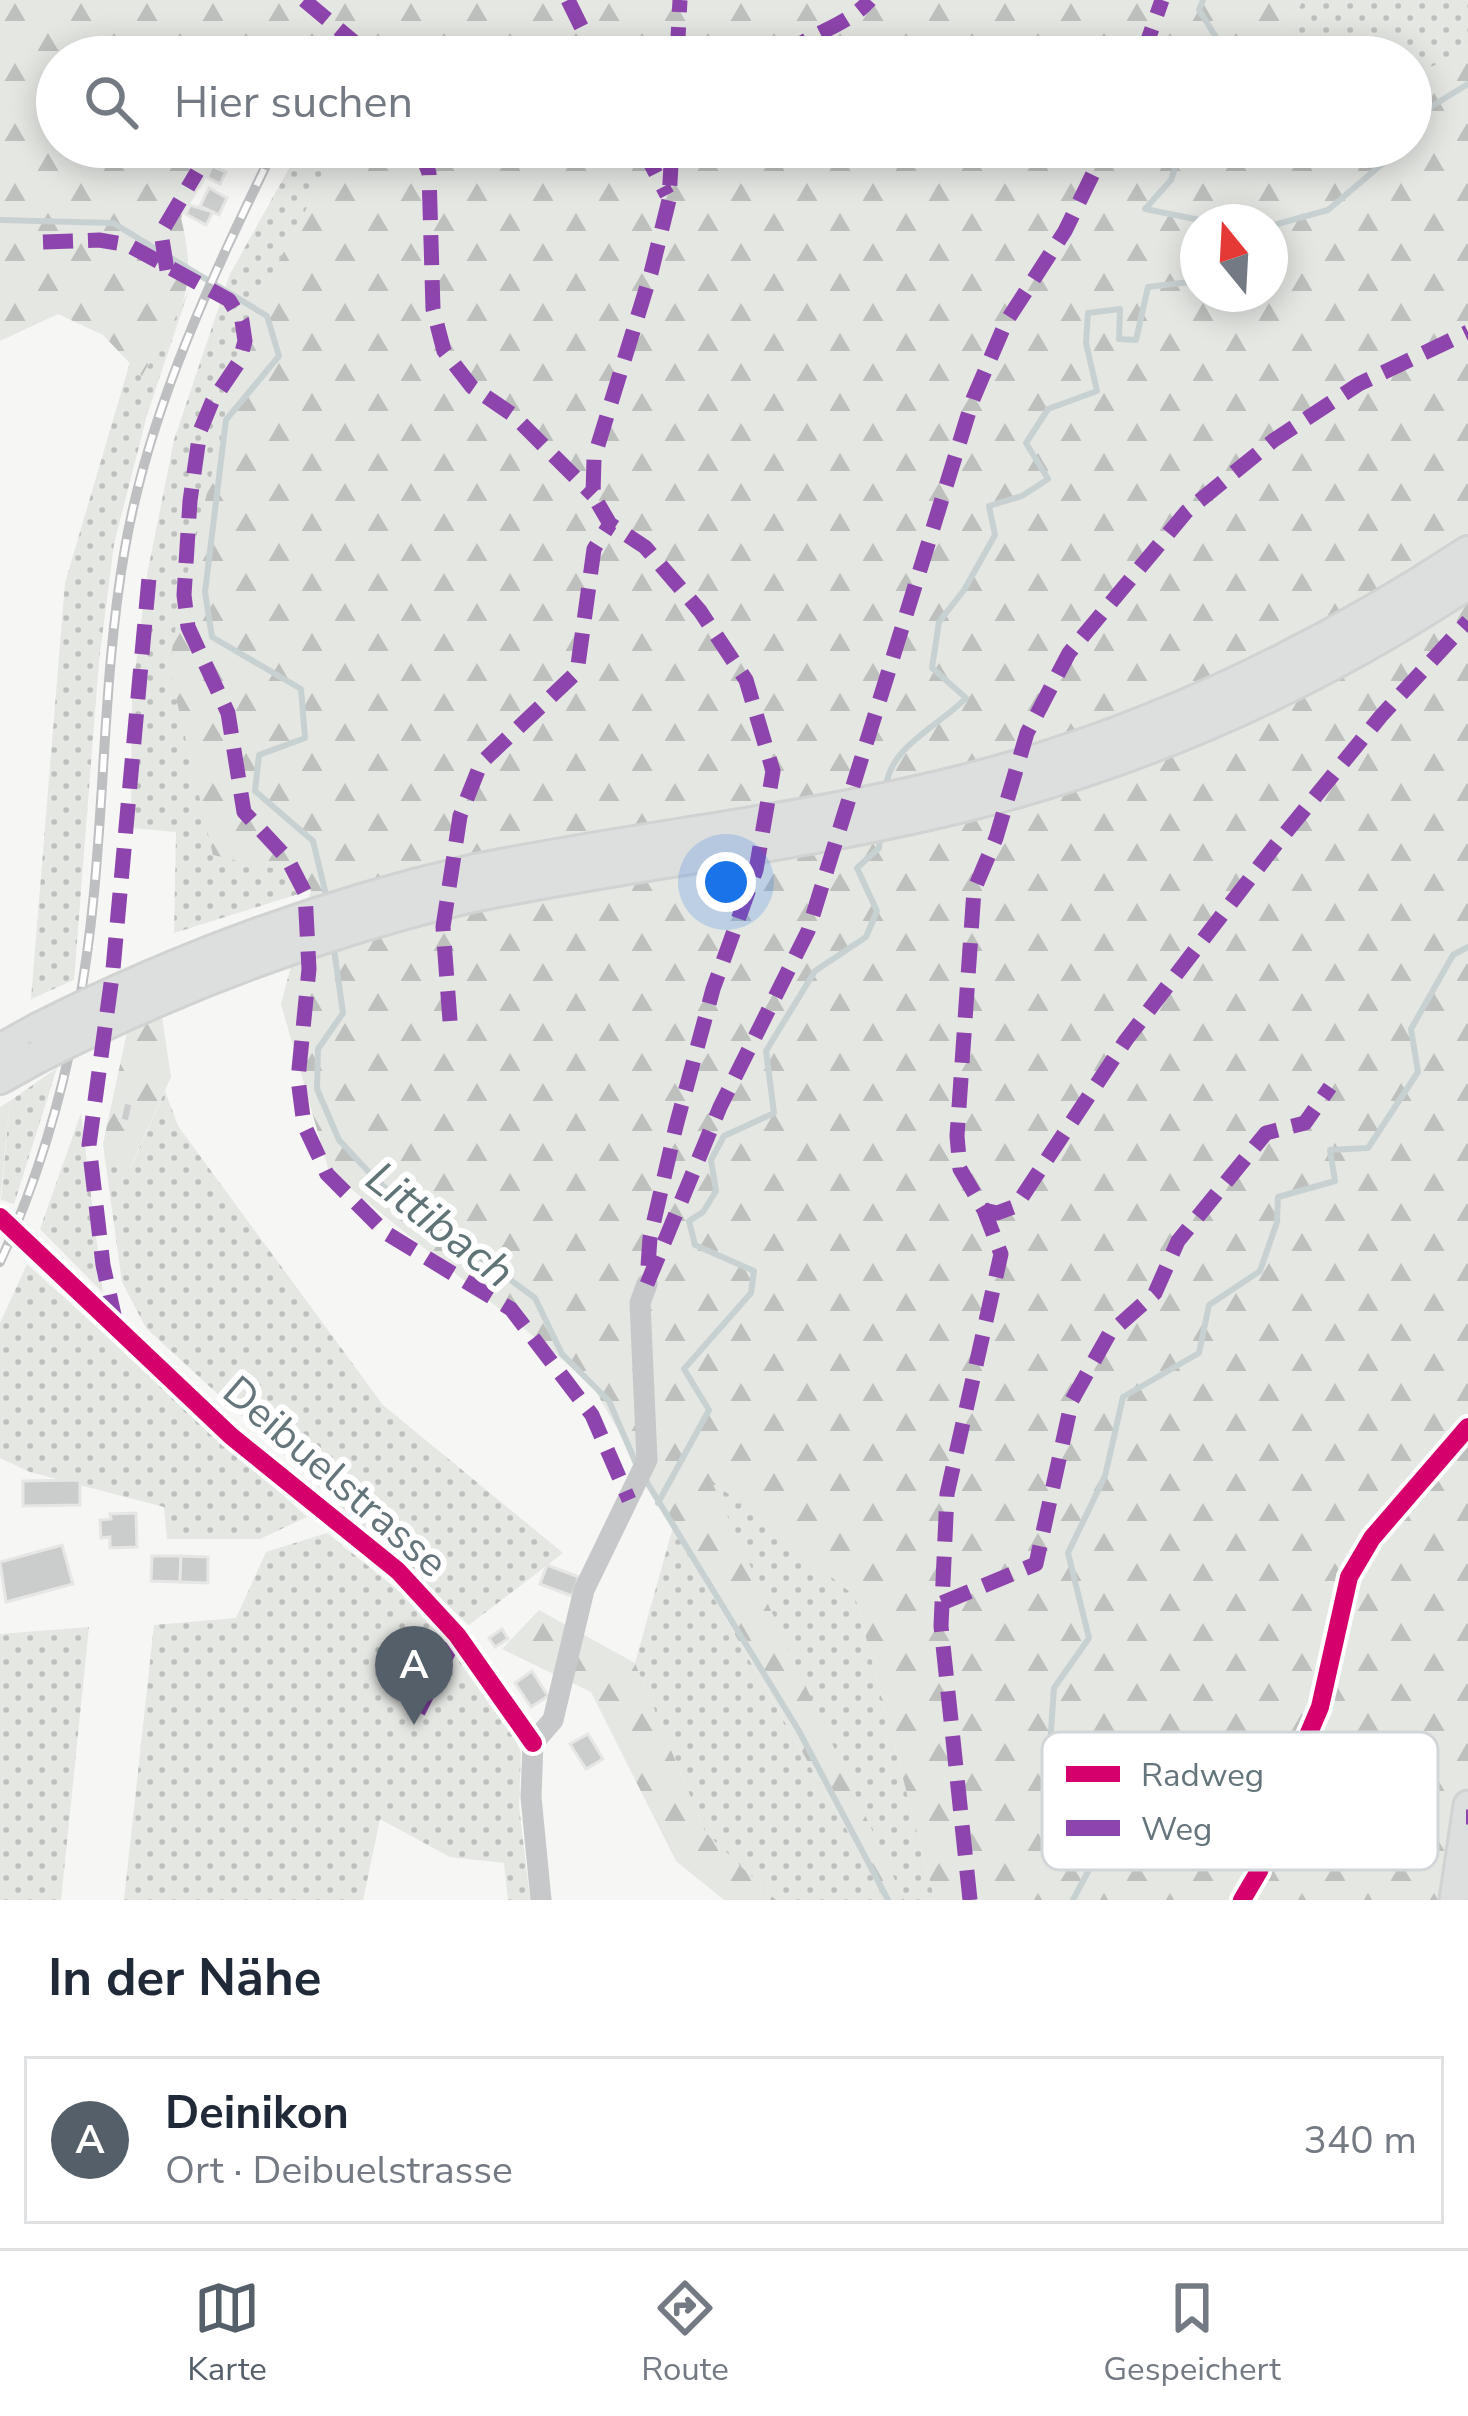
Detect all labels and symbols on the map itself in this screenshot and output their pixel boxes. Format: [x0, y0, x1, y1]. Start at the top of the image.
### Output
north arrow [1180, 204, 1288, 312]
your location [696, 852, 756, 912]
water label: Littibach [353, 1148, 527, 1302]
street label: Deibuelstrasse [211, 1364, 460, 1591]
pin: A [375, 1626, 453, 1725]
legend [1042, 1732, 1438, 1870]
text: Radweg [1141, 1753, 1264, 1798]
text: Weg [1141, 1807, 1212, 1852]

